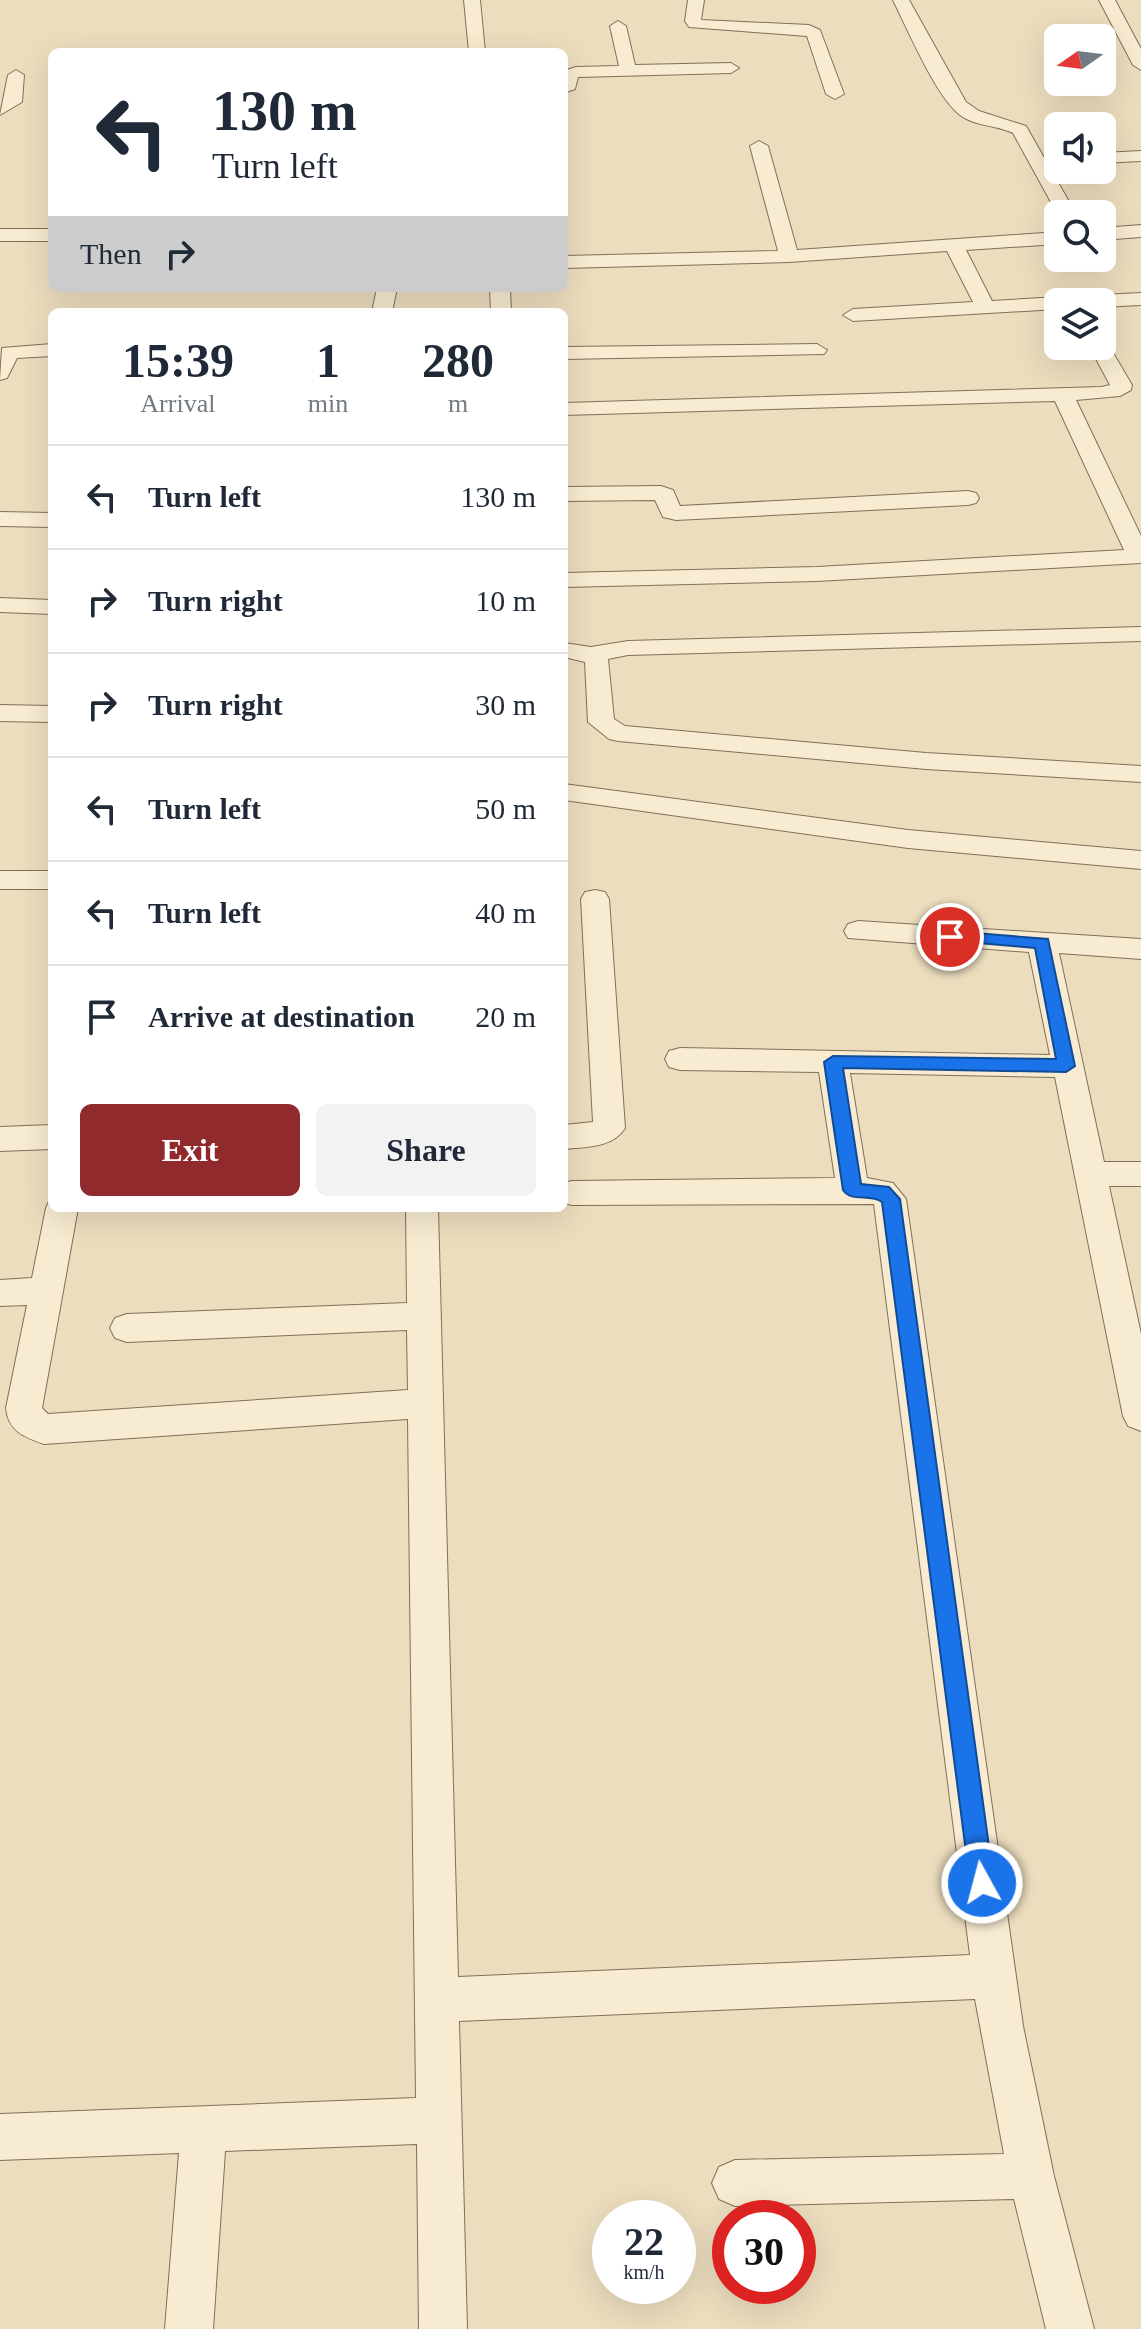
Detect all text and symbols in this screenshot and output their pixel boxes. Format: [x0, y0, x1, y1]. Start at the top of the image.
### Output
north arrow [1044, 24, 1116, 96]
map controls [1044, 24, 1116, 360]
icon: left [80, 80, 184, 184]
text: 130 m [212, 80, 357, 142]
button: sound [1044, 112, 1116, 184]
text: Turn left [212, 146, 338, 186]
button: search [1044, 200, 1116, 272]
icon: right [158, 232, 202, 276]
text: Then [80, 237, 142, 270]
button: layers [1044, 288, 1116, 360]
text: 15:39 [122, 334, 234, 387]
text: 1 [316, 334, 340, 387]
text: 280 [422, 334, 494, 387]
text: Arrival [140, 389, 215, 418]
text: min [308, 389, 348, 418]
text: m [448, 389, 468, 418]
icon: left [80, 475, 124, 519]
text: Turn left [148, 480, 261, 513]
text: 130 m [460, 480, 536, 513]
icon: right [80, 579, 124, 623]
text: Turn right [148, 584, 283, 617]
text: 10 m [475, 584, 536, 617]
icon: right [80, 683, 124, 727]
text: Turn right [148, 688, 283, 721]
text: 30 m [475, 688, 536, 721]
icon: left [80, 787, 124, 831]
text: Turn left [148, 792, 261, 825]
text: 50 m [475, 792, 536, 825]
icon: left [80, 891, 124, 935]
text: Turn left [148, 896, 261, 929]
text: 40 m [475, 896, 536, 929]
pin [916, 903, 984, 971]
icon: arrive [928, 915, 972, 959]
icon: arrive [80, 995, 124, 1039]
text: Arrive at destination [148, 1000, 415, 1033]
text: 20 m [475, 1000, 536, 1033]
button: Exit [80, 1104, 300, 1196]
button: Share [316, 1104, 536, 1196]
position arrow [940, 1841, 1024, 1925]
speed limit sign: 30 [712, 2200, 816, 2304]
text: 22 [624, 2219, 664, 2264]
text: km/h [623, 2261, 665, 2283]

